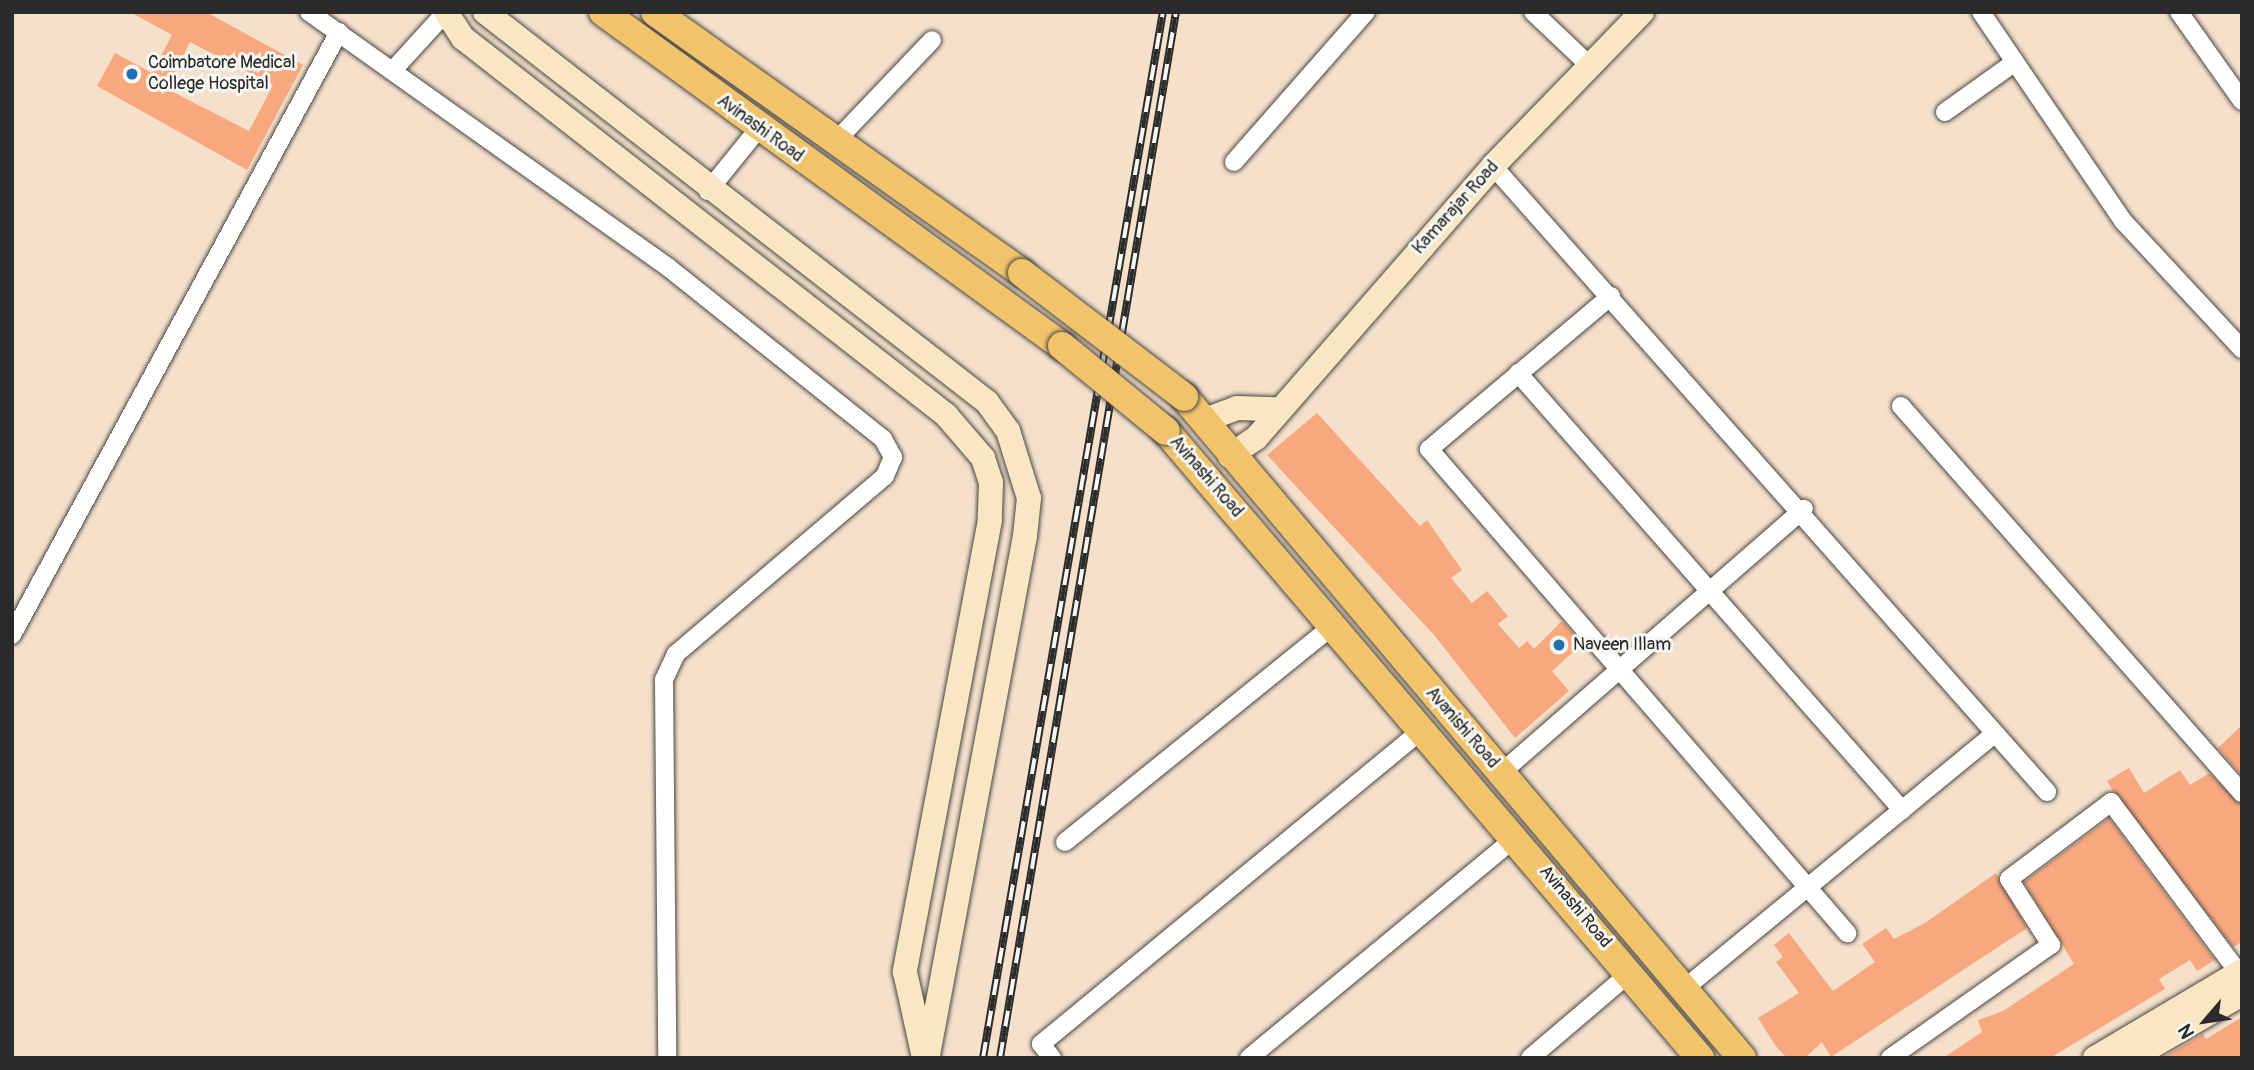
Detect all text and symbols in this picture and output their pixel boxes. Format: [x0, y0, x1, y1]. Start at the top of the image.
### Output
place label: Coimbatore Medical College Hospital [148, 53, 296, 96]
marker: Coimbatore Medical College Hospital [122, 64, 142, 84]
street label: Avinashi Road [713, 90, 807, 168]
street label: Kamarajar Road [1408, 157, 1504, 259]
street label: Avinashi Road [1165, 432, 1247, 522]
place label: Naveen Illam [1573, 634, 1671, 656]
marker: Naveen Illam [1551, 637, 1567, 653]
street label: Avanishi Road [1421, 683, 1503, 773]
street label: Avinashi Road [1534, 861, 1616, 953]
north arrow [2170, 986, 2240, 1056]
text: N [2173, 1020, 2200, 1043]

